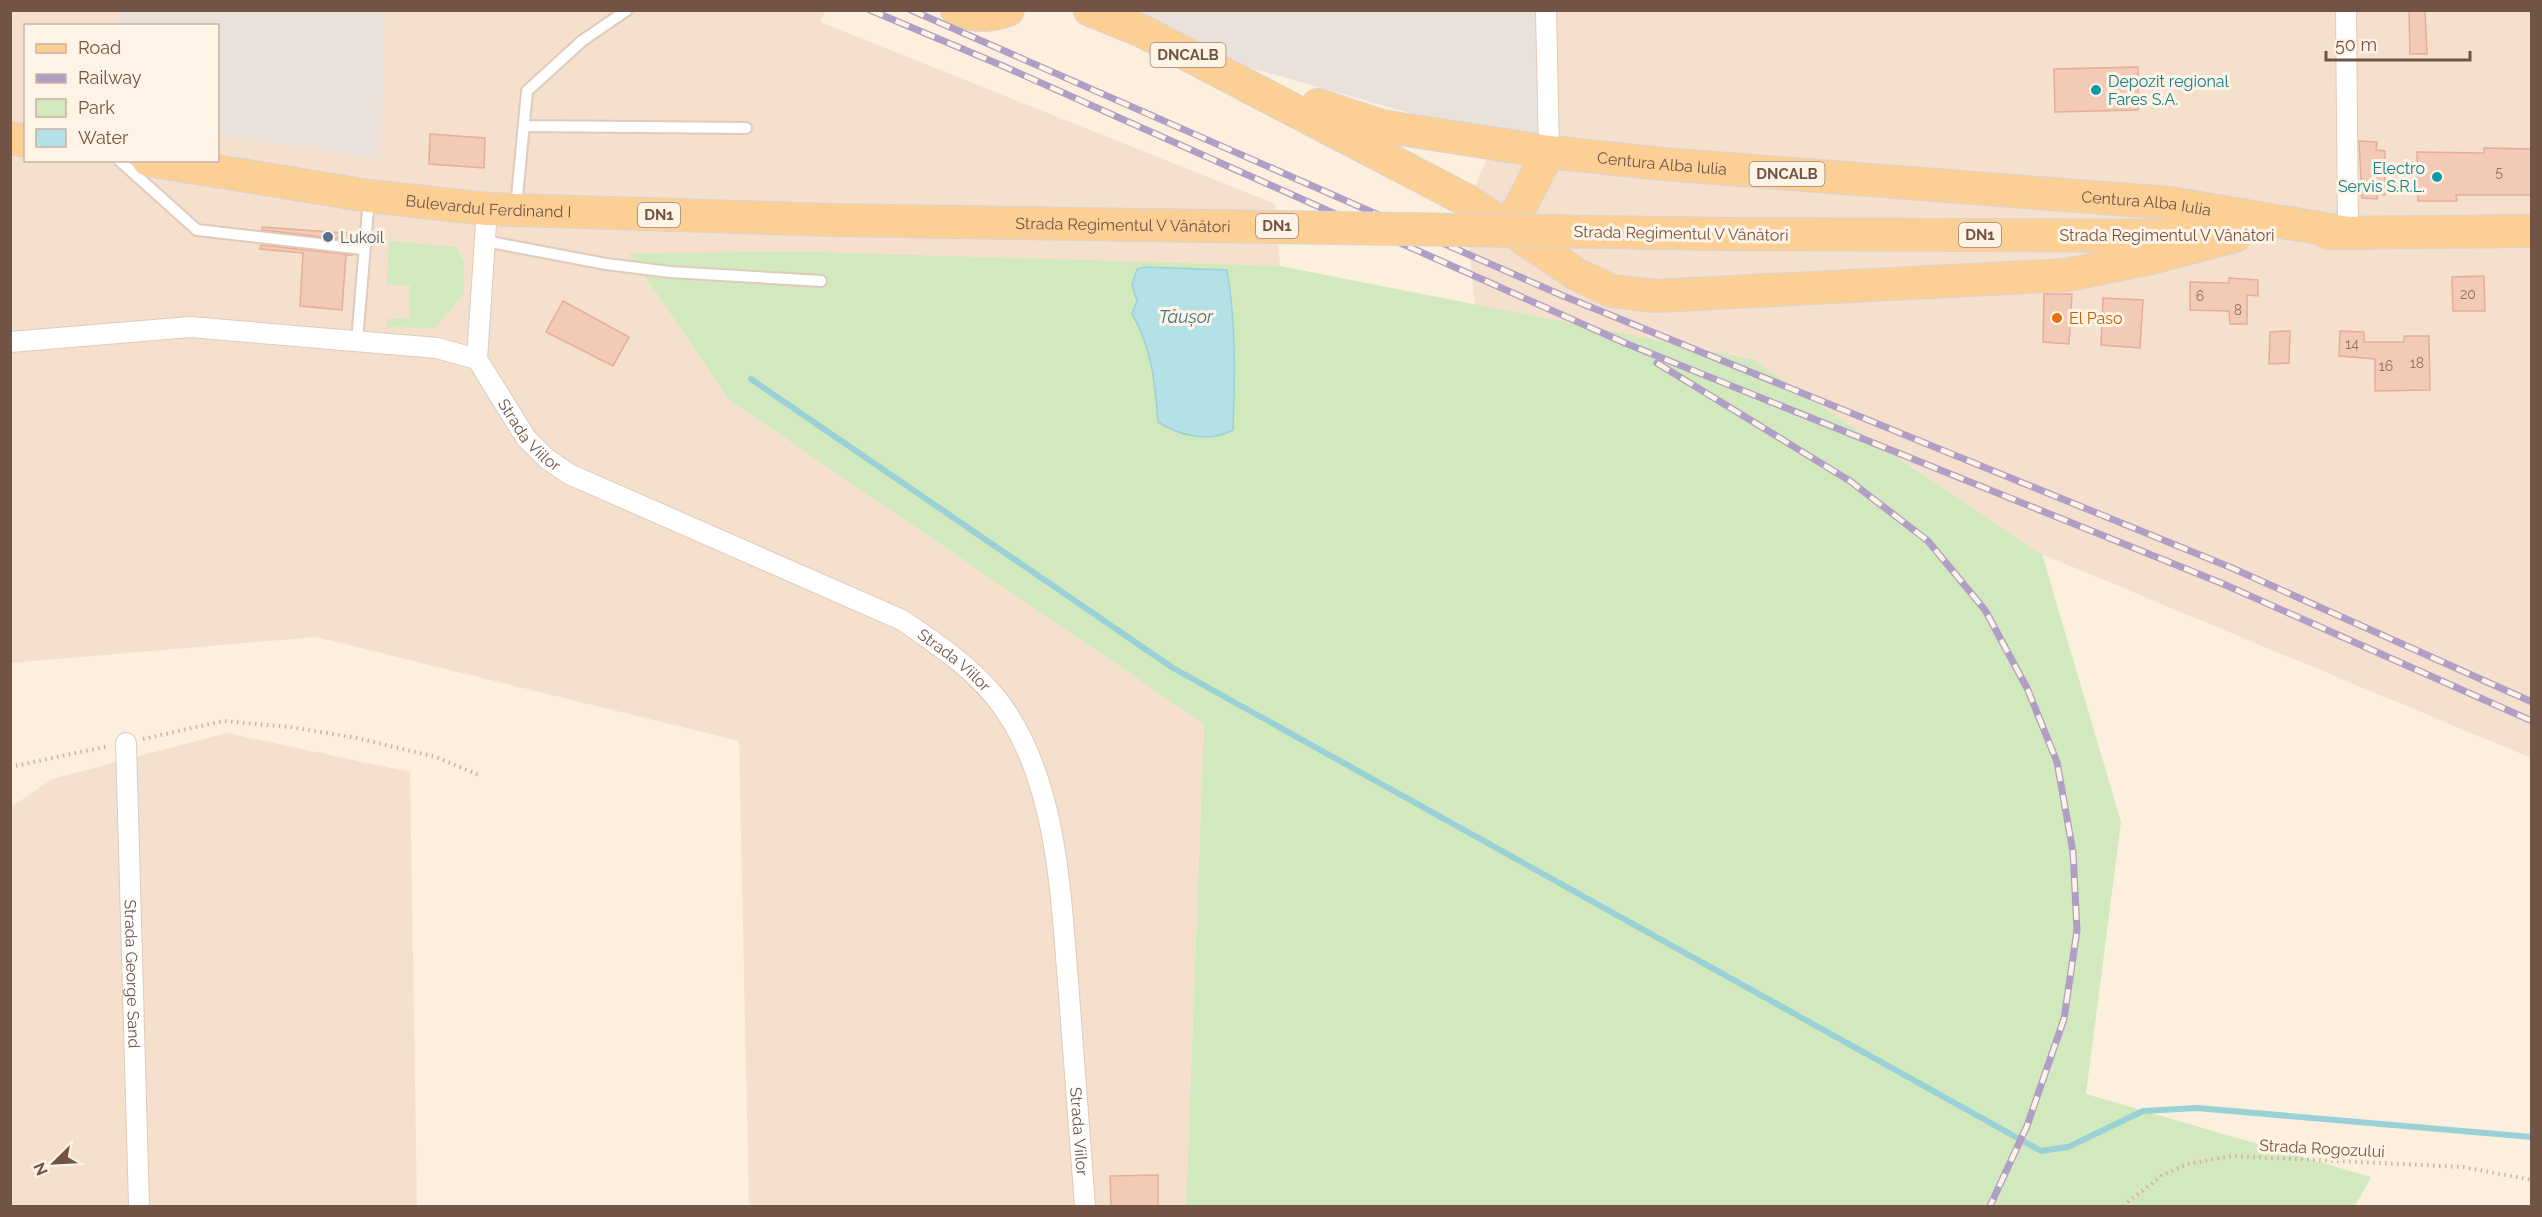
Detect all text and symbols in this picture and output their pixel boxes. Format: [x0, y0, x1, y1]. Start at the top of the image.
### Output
legend [24, 24, 219, 162]
scale bar [2326, 24, 2470, 62]
text: 50 m [2335, 34, 2377, 55]
text: Road [78, 37, 121, 58]
road number: DNCALB [1150, 43, 1226, 67]
text: Railway [78, 67, 142, 88]
place label: Depozit regional Fares S.A. [2108, 72, 2230, 109]
marker: Depozit regional Fares S.A. [2089, 83, 2103, 97]
text: Park [78, 97, 115, 118]
text: Water [78, 127, 129, 148]
street label: Centura Alba Iulia [1596, 148, 1728, 179]
place label: Electro Servis S.R.L. [2338, 159, 2425, 196]
road number: DNCALB [1750, 162, 1824, 186]
house number: 5 [2495, 164, 2503, 180]
marker: Electro Servis S.R.L. [2430, 170, 2444, 184]
street label: Centura Alba Iulia [2081, 187, 2213, 220]
street label: Bulevardul Ferdinand I [405, 191, 572, 222]
road number: DN1 [638, 203, 680, 227]
street label: Strada Regimentul V Vânători [1015, 214, 1231, 236]
road number: DN1 [1256, 214, 1298, 238]
street label: Strada Regimentul V Vânători [1573, 222, 1789, 245]
road number: DN1 [1959, 223, 2001, 247]
street label: Strada Regimentul V Vânători [2060, 226, 2275, 245]
place label: Lukoil [340, 228, 385, 247]
marker: Lukoil [321, 230, 335, 244]
house number: 20 [2460, 286, 2476, 302]
house number: 6 [2196, 288, 2204, 304]
house number: 8 [2234, 302, 2242, 318]
water label: Tăușor [1159, 306, 1214, 327]
place label: El Paso [2069, 309, 2123, 328]
marker: El Paso [2050, 311, 2064, 325]
house number: 14 [2345, 336, 2359, 352]
house number: 18 [2410, 355, 2424, 371]
house number: 16 [2379, 358, 2393, 374]
street label: Strada Viilor [494, 395, 564, 475]
street label: Strada Viilor [914, 625, 995, 696]
street label: Strada George Sand [120, 899, 144, 1049]
street label: Strada Viilor [1066, 1086, 1092, 1177]
north arrow [24, 1133, 84, 1193]
street label: Strada Rogozului [2259, 1136, 2385, 1161]
text: N [30, 1159, 52, 1178]

